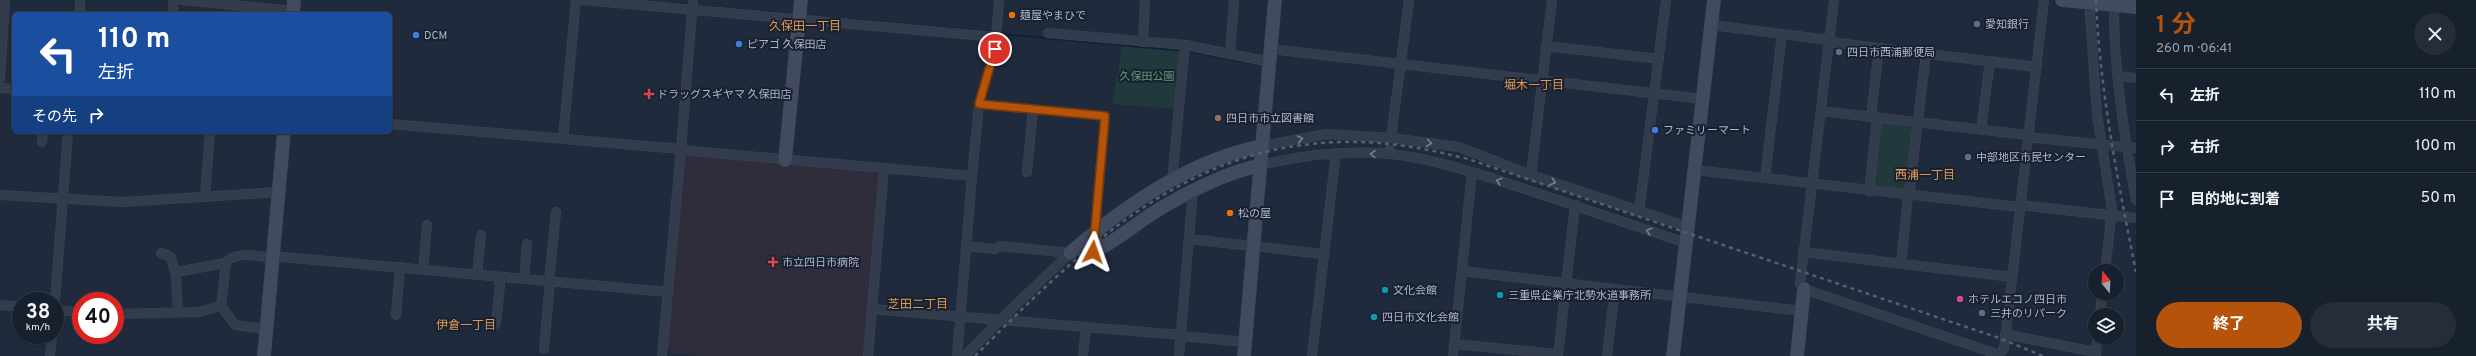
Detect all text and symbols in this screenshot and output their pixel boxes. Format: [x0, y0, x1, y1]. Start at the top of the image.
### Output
place label: 麺屋やまひで [1020, 9, 1086, 23]
marker: 麺屋やまひで [1007, 10, 1017, 20]
text: 1 分 [2156, 11, 2196, 41]
button: close [2414, 13, 2456, 55]
place label: 愛知銀行 [1985, 18, 2029, 32]
district label: 久保田一丁目 [769, 19, 841, 35]
marker: 愛知銀行 [1972, 19, 1982, 29]
text: 110 m [98, 22, 170, 58]
icon: left [32, 28, 84, 80]
place label: DCM [424, 29, 447, 43]
marker: DCM [411, 30, 421, 40]
pin [978, 32, 1012, 66]
place label: ピアゴ 久保田店 [747, 38, 827, 52]
icon: arrive [984, 38, 1006, 60]
marker: ピアゴ 久保田店 [734, 39, 744, 49]
text: 260 m · 06:41 [2156, 41, 2232, 57]
place label: 四日市西浦郵便局 [1847, 46, 1935, 60]
marker: 四日市西浦郵便局 [1834, 47, 1844, 57]
text: 左折 [98, 62, 134, 85]
park label: 久保田公園 [1120, 70, 1175, 84]
district label: 堀木一丁目 [1504, 78, 1564, 94]
icon: left [2156, 84, 2178, 106]
text: 110 m [2419, 85, 2456, 104]
text: 左折 [2190, 87, 2220, 106]
place label: ドラッグスギヤマ 久保田店 [657, 88, 792, 102]
marker: ドラッグスギヤマ 久保田店 [644, 89, 654, 99]
icon: right [85, 104, 107, 126]
text: その先 [32, 108, 77, 127]
place label: 四日市市立図書館 [1226, 112, 1314, 126]
marker: 四日市市立図書館 [1213, 113, 1223, 123]
place label: ファミリーマート [1663, 124, 1751, 138]
marker: ファミリーマート [1650, 125, 1660, 135]
one-way arrow [1297, 135, 1304, 144]
icon: right [2156, 136, 2178, 158]
text: 100 m [2415, 137, 2456, 156]
one-way arrow [1426, 138, 1433, 147]
text: 右折 [2190, 139, 2220, 158]
one-way arrow [1370, 150, 1376, 158]
place label: 中部地区市民センター [1976, 151, 2086, 165]
marker: 中部地区市民センター [1963, 152, 1973, 162]
district label: 西浦一丁目 [1895, 168, 1955, 184]
one-way arrow [1496, 177, 1503, 186]
one-way arrow [1549, 178, 1556, 186]
icon: arrive [2156, 188, 2178, 210]
text: 50 m [2421, 189, 2456, 208]
text: 目的地に到着 [2190, 191, 2280, 210]
place label: 松の屋 [1238, 207, 1271, 221]
marker: 松の屋 [1225, 208, 1235, 218]
one-way arrow [1646, 227, 1653, 236]
position arrow [1072, 231, 1114, 273]
marker: 市立四日市病院 [767, 256, 779, 268]
place label: 市立四日市病院 [782, 256, 859, 270]
north arrow [2088, 264, 2124, 300]
map controls [2088, 264, 2124, 344]
place label: 文化会館 [1393, 284, 1437, 298]
marker: 文化会館 [1380, 285, 1390, 295]
place label: 三重県企業庁北勢水道事務所 [1508, 289, 1652, 303]
marker: 三重県企業庁北勢水道事務所 [1495, 290, 1505, 300]
speed limit sign: 40 [72, 292, 124, 344]
place label: ホテルエコノ四日市 [1968, 293, 2067, 307]
marker: ホテルエコノ四日市 [1955, 294, 1965, 304]
district label: 芝田二丁目 [888, 297, 948, 313]
text: 38 [26, 300, 50, 326]
button: 終了 [2156, 302, 2302, 348]
button: 共有 [2310, 302, 2456, 348]
place label: 三井のリパーク [1990, 307, 2067, 321]
marker: 三井のリパーク [1977, 308, 1987, 318]
button: layers [2088, 308, 2124, 344]
place label: 四日市文化会館 [1382, 311, 1459, 325]
marker: 四日市文化会館 [1369, 312, 1379, 322]
district label: 伊倉一丁目 [436, 318, 496, 334]
text: km/h [26, 321, 50, 334]

